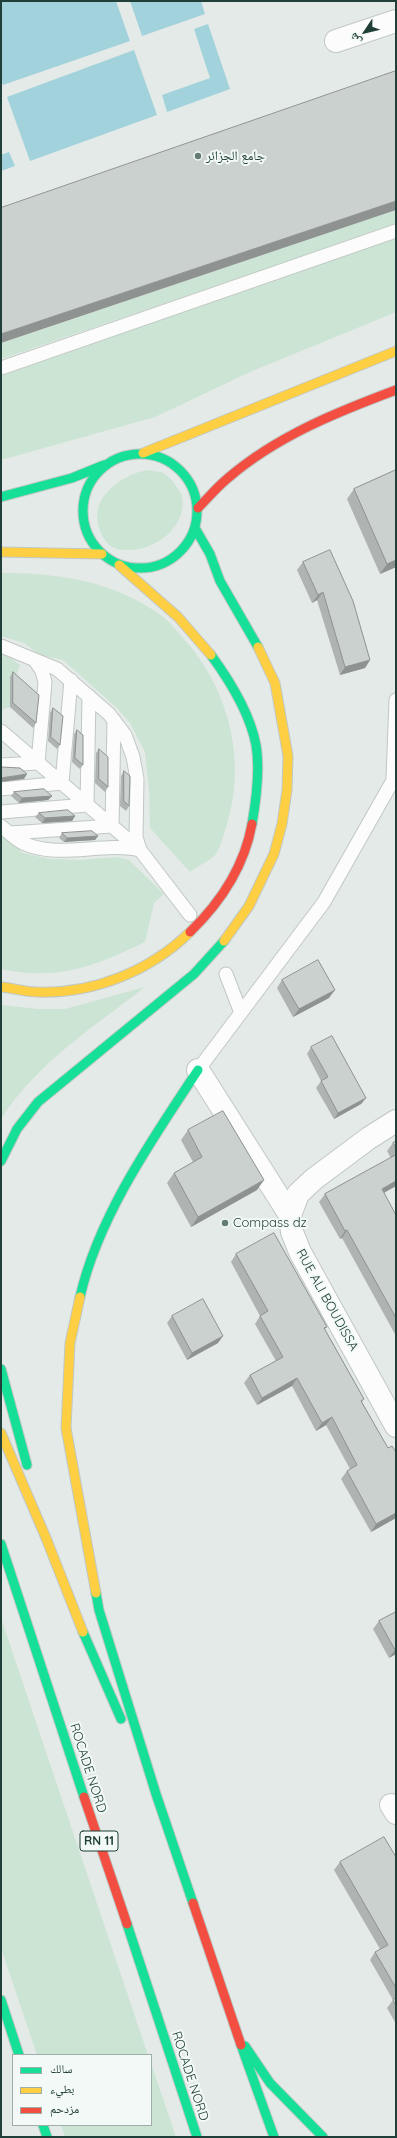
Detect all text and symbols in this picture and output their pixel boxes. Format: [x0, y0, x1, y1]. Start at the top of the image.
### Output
north arrow [345, 12, 385, 52]
text: ش [346, 30, 364, 48]
place label: جامع الجزائر [206, 148, 265, 164]
marker: جامع الجزائر [193, 151, 203, 161]
place label: Compass dz [233, 1215, 307, 1231]
marker: Compass dz [220, 1218, 230, 1228]
street label: RUE ALI BOUDISSA [292, 1246, 362, 1354]
street label: ROCADE NORD [66, 1721, 110, 1815]
road number: RN 11 [80, 1831, 118, 1851]
street label: ROCADE NORD [168, 2029, 212, 2123]
legend [12, 2054, 152, 2126]
text: سالك [50, 2061, 72, 2076]
text: بطيء [50, 2081, 74, 2096]
text: مزدحم [50, 2101, 79, 2116]

